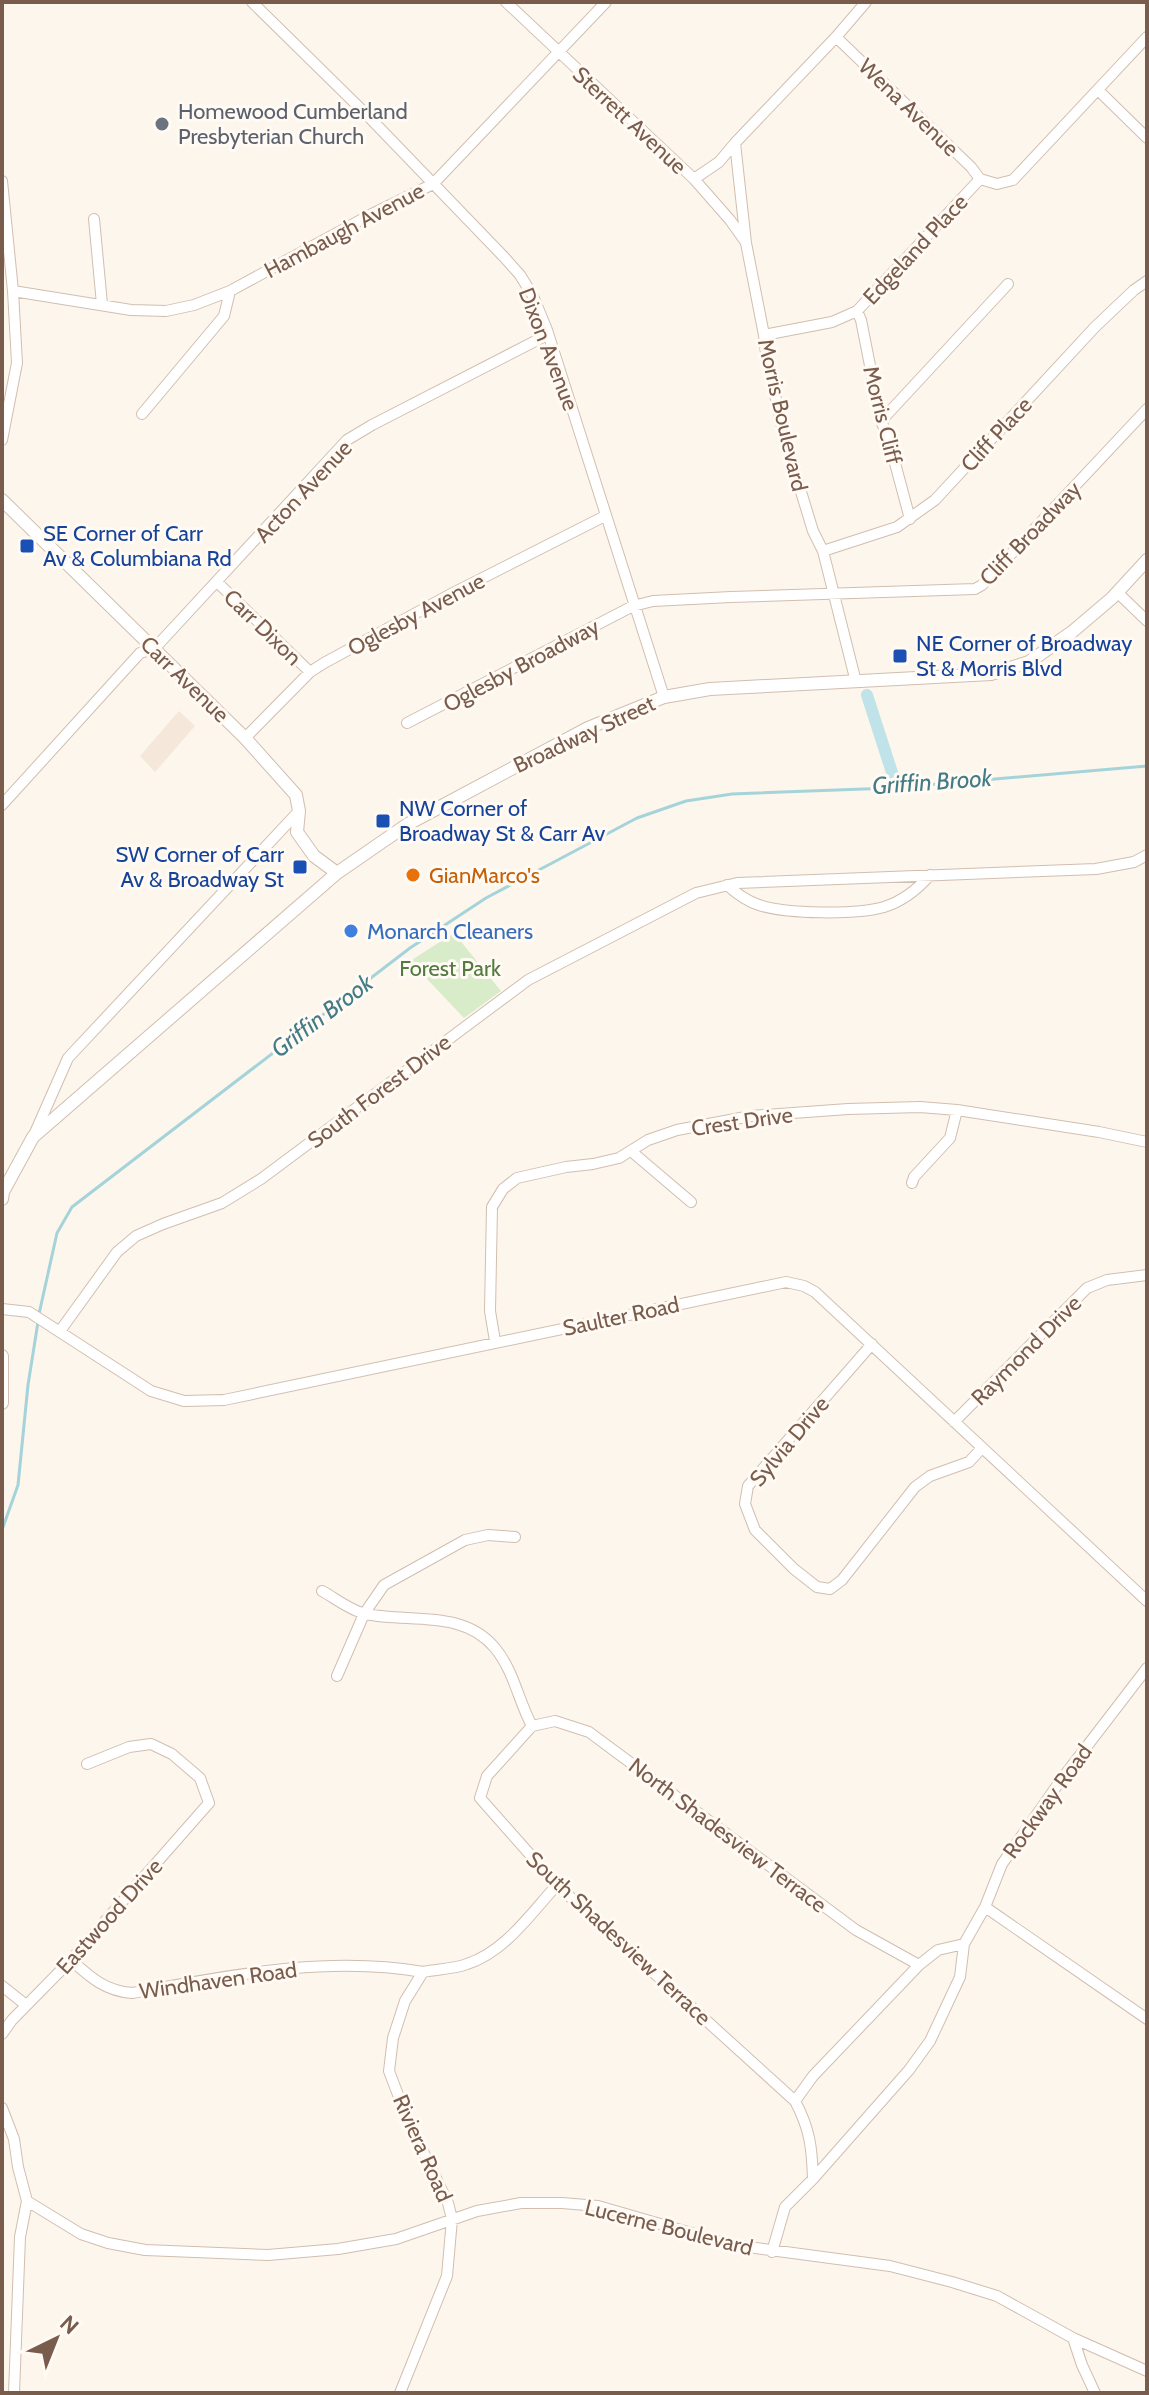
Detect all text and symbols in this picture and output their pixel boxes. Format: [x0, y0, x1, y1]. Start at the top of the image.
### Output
street label: Wena Avenue [853, 53, 964, 162]
street label: Sterrett Avenue [567, 61, 692, 180]
place label: Homewood Cumberland Presbyterian Church [178, 98, 408, 150]
marker: Homewood Cumberland Presbyterian Church [153, 115, 171, 133]
street label: Hambaugh Avenue [260, 177, 429, 284]
street label: Edgeland Place [857, 189, 973, 310]
street label: Dixon Avenue [513, 284, 584, 415]
street label: Morris Boulevard [752, 336, 813, 494]
street label: Morris Cliff [857, 363, 908, 467]
street label: Cliff Place [955, 391, 1038, 477]
street label: Acton Avenue [249, 435, 357, 548]
street label: Cliff Broadway [974, 476, 1087, 591]
place label: SE Corner of Carr Av & Columbiana Rd [43, 520, 232, 572]
marker: SE Corner of Carr Av & Columbiana Rd [18, 537, 36, 555]
street label: Oglesby Avenue [343, 567, 489, 662]
street label: Carr Dixon [218, 584, 307, 671]
street label: Oglesby Broadway [439, 613, 604, 718]
street label: Carr Avenue [135, 630, 235, 728]
place label: NE Corner of Broadway St & Morris Blvd [916, 630, 1132, 682]
marker: NE Corner of Broadway St & Morris Blvd [891, 647, 909, 665]
street label: Broadway Street [509, 690, 660, 779]
water label: Griffin Brook [871, 763, 993, 800]
place label: NW Corner of Broadway St & Carr Av [399, 795, 606, 847]
marker: NW Corner of Broadway St & Carr Av [374, 812, 392, 830]
place label: SW Corner of Carr Av & Broadway St [115, 841, 285, 893]
marker: SW Corner of Carr Av & Broadway St [291, 858, 309, 876]
place label: GianMarco's [429, 862, 540, 889]
marker: GianMarco's [404, 866, 422, 884]
place label: Monarch Cleaners [367, 918, 533, 945]
marker: Monarch Cleaners [342, 922, 360, 940]
park label: Forest Park [399, 955, 501, 982]
water label: Griffin Brook [265, 968, 379, 1063]
street label: South Forest Drive [302, 1029, 456, 1154]
street label: Crest Drive [690, 1101, 795, 1142]
street label: Raymond Drive [966, 1290, 1087, 1411]
street label: Saulter Road [560, 1291, 682, 1342]
street label: Sylvia Drive [744, 1391, 835, 1492]
street label: Rockway Road [997, 1739, 1098, 1864]
street label: North Shadesview Terrace [623, 1752, 832, 1919]
street label: South Shadesview Terrace [521, 1846, 717, 2031]
street label: Eastwood Drive [51, 1853, 168, 1980]
street label: Windhaven Road [138, 1956, 299, 2005]
street label: Riviera Road [387, 2090, 458, 2206]
street label: Lucerne Boulevard [582, 2194, 756, 2261]
north arrow [16, 2299, 96, 2379]
text: N [54, 2310, 84, 2340]

